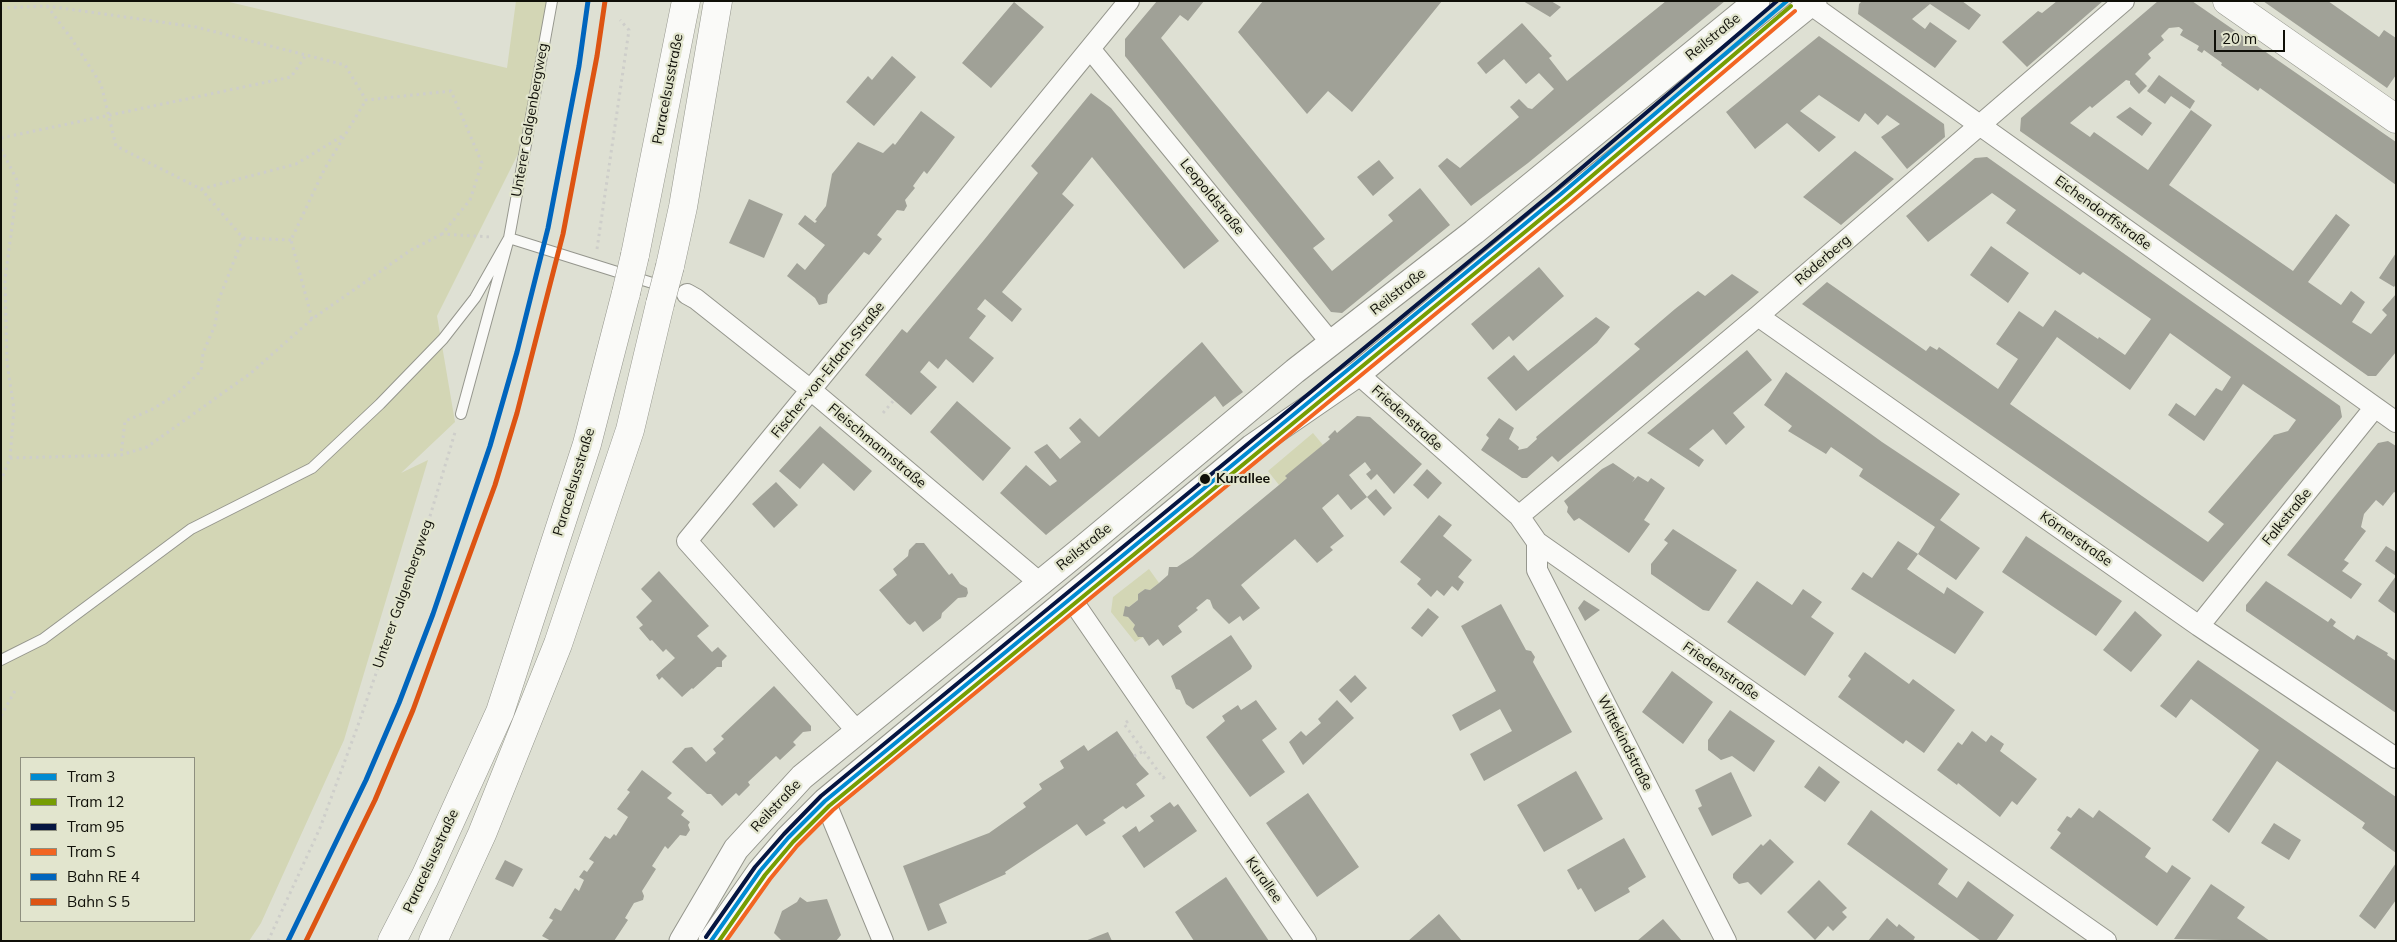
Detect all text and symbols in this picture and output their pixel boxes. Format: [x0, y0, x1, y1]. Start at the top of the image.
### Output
street label: Reilstraße [1682, 10, 1744, 64]
scale bar [2217, 20, 2288, 52]
text: 20 m [2222, 29, 2257, 48]
street label: Paracelsusstraße [649, 32, 687, 146]
street label: Unterer Galgenbergweg [508, 42, 552, 198]
street label: Leopoldstraße [1176, 156, 1248, 238]
street label: Eichendorffstraße [2051, 172, 2155, 254]
street label: Röderberg [1792, 231, 1854, 289]
street label: Reilstraße [1367, 265, 1429, 319]
street label: Fischer-von-Erlach-Straße [768, 299, 888, 441]
street label: Friedenstraße [1368, 382, 1446, 454]
street label: Fleischmannstraße [824, 400, 930, 492]
street label: Paracelsusstraße [550, 426, 598, 538]
place label: Kurallee [1216, 471, 1270, 487]
marker: Kurallee [1198, 472, 1212, 486]
street label: Falkstraße [2259, 485, 2315, 549]
street label: Körnerstraße [2037, 508, 2115, 570]
street label: Unterer Galgenbergweg [370, 518, 436, 670]
street label: Reilstraße [1053, 520, 1115, 574]
street label: Friedenstraße [1679, 638, 1763, 704]
street label: Wittekindstraße [1594, 692, 1656, 794]
legend [20, 757, 195, 922]
text: Tram 3 [67, 767, 115, 786]
street label: Reilstraße [748, 776, 804, 836]
text: Tram 12 [67, 792, 124, 811]
street label: Paracelsusstraße [400, 807, 462, 915]
text: Tram 95 [67, 817, 124, 836]
text: Tram S [67, 842, 116, 861]
street label: Kurallee [1242, 854, 1286, 906]
text: Bahn RE 4 [67, 867, 140, 886]
text: Bahn S 5 [67, 892, 130, 911]

